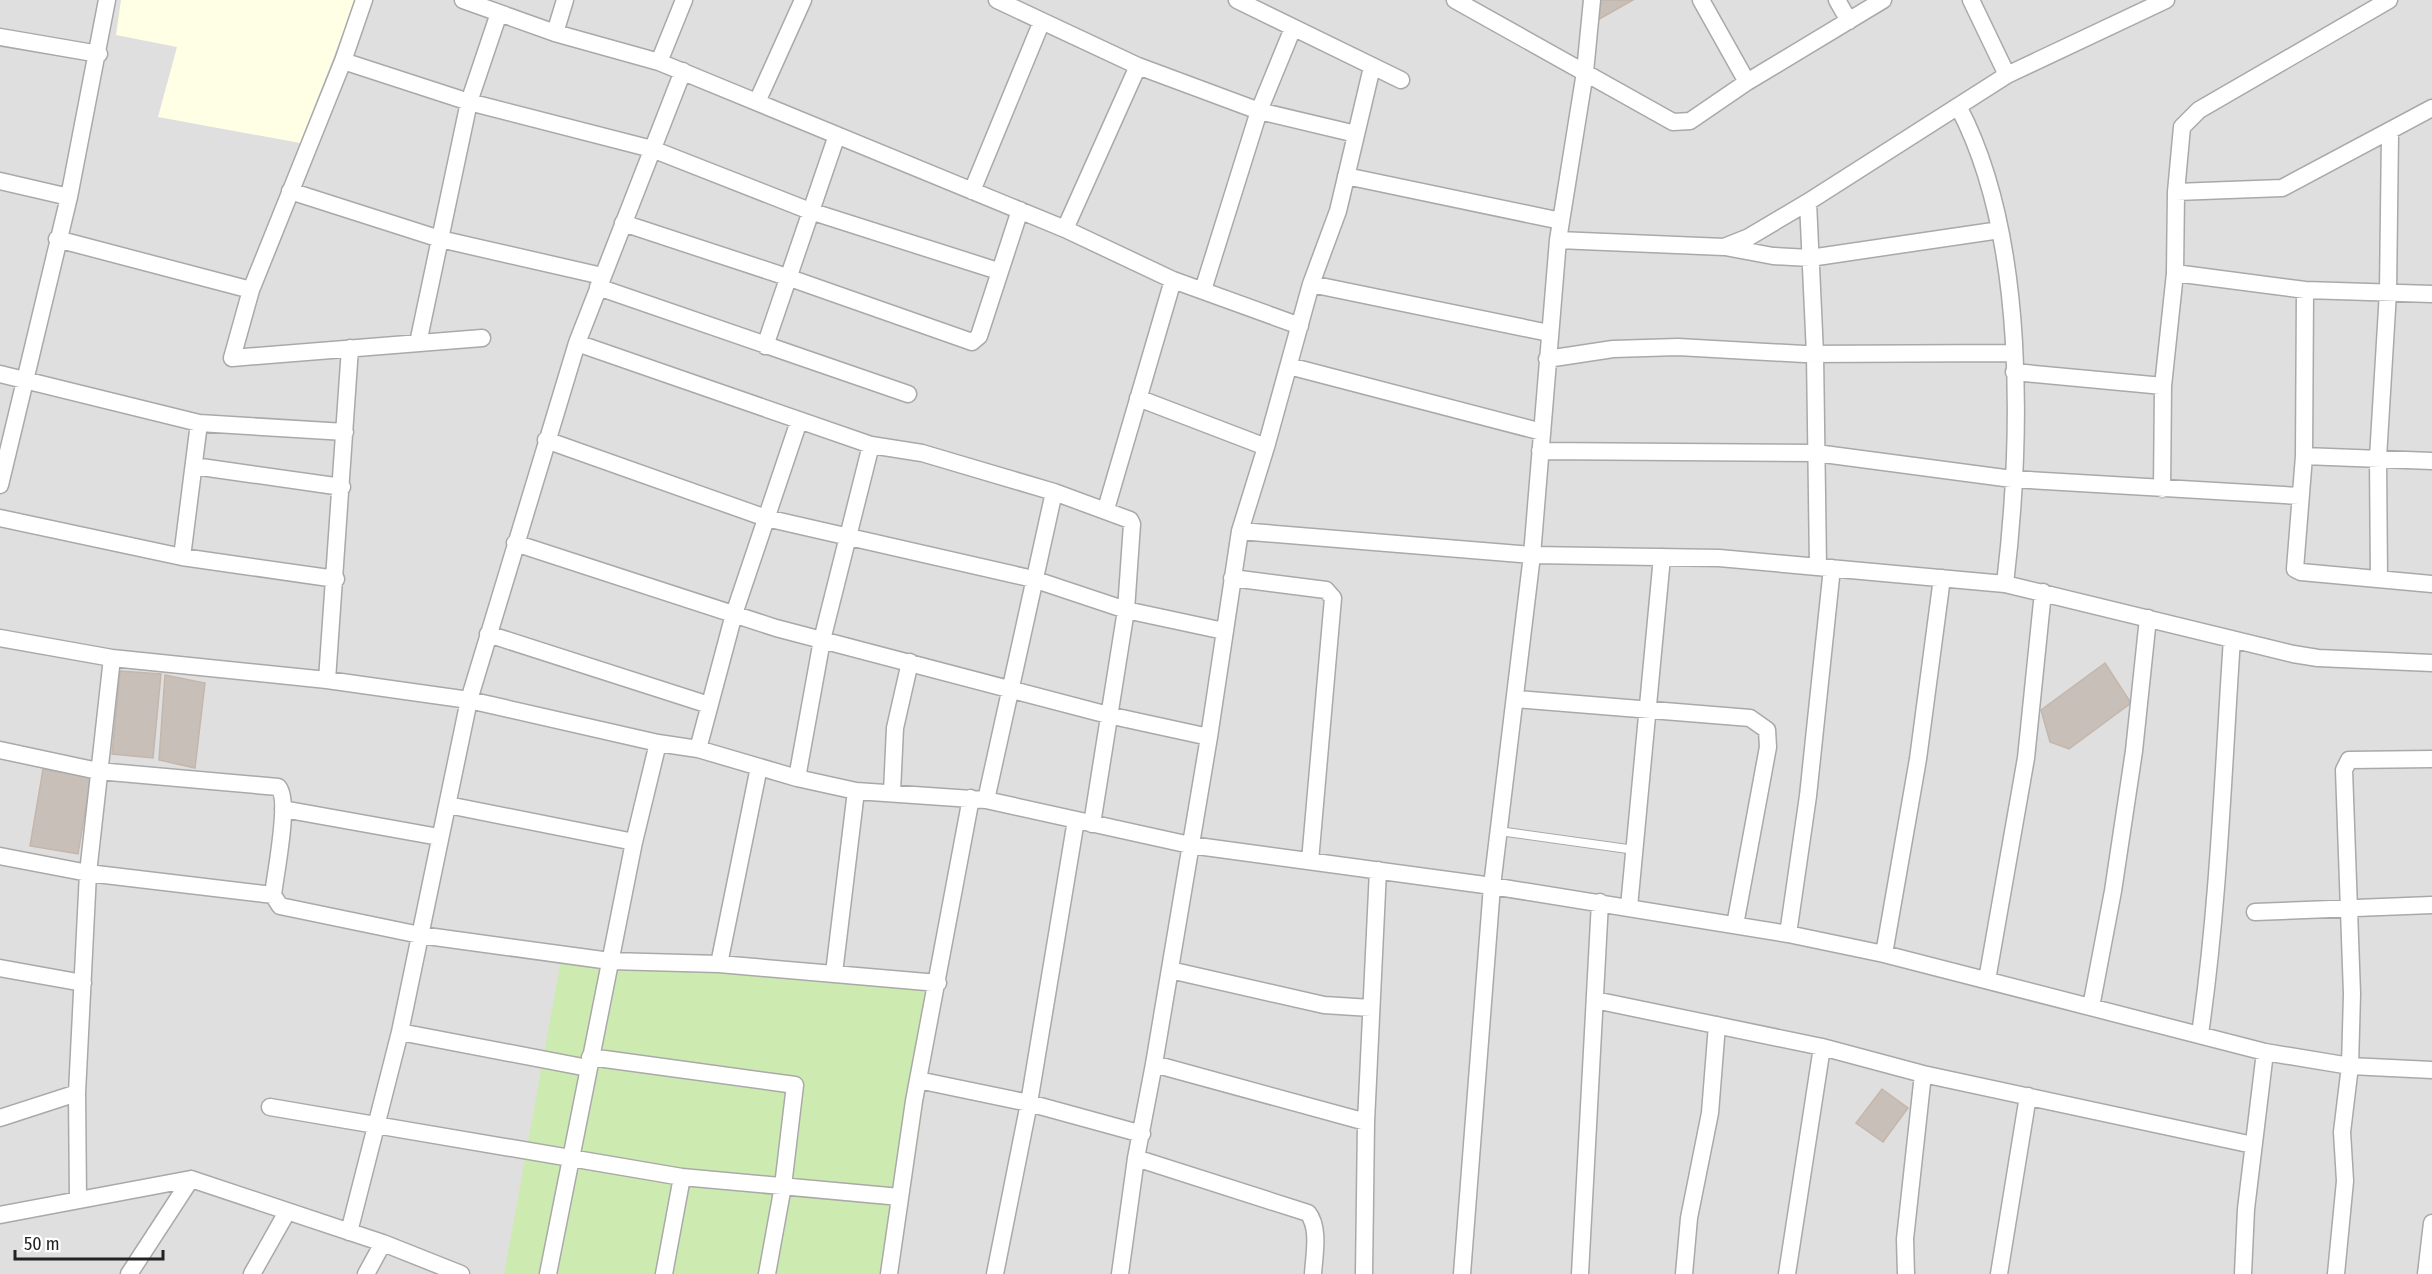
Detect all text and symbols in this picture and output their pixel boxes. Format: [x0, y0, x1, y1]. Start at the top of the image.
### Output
scale bar [15, 1223, 164, 1261]
text: 50 m [24, 1233, 60, 1255]

